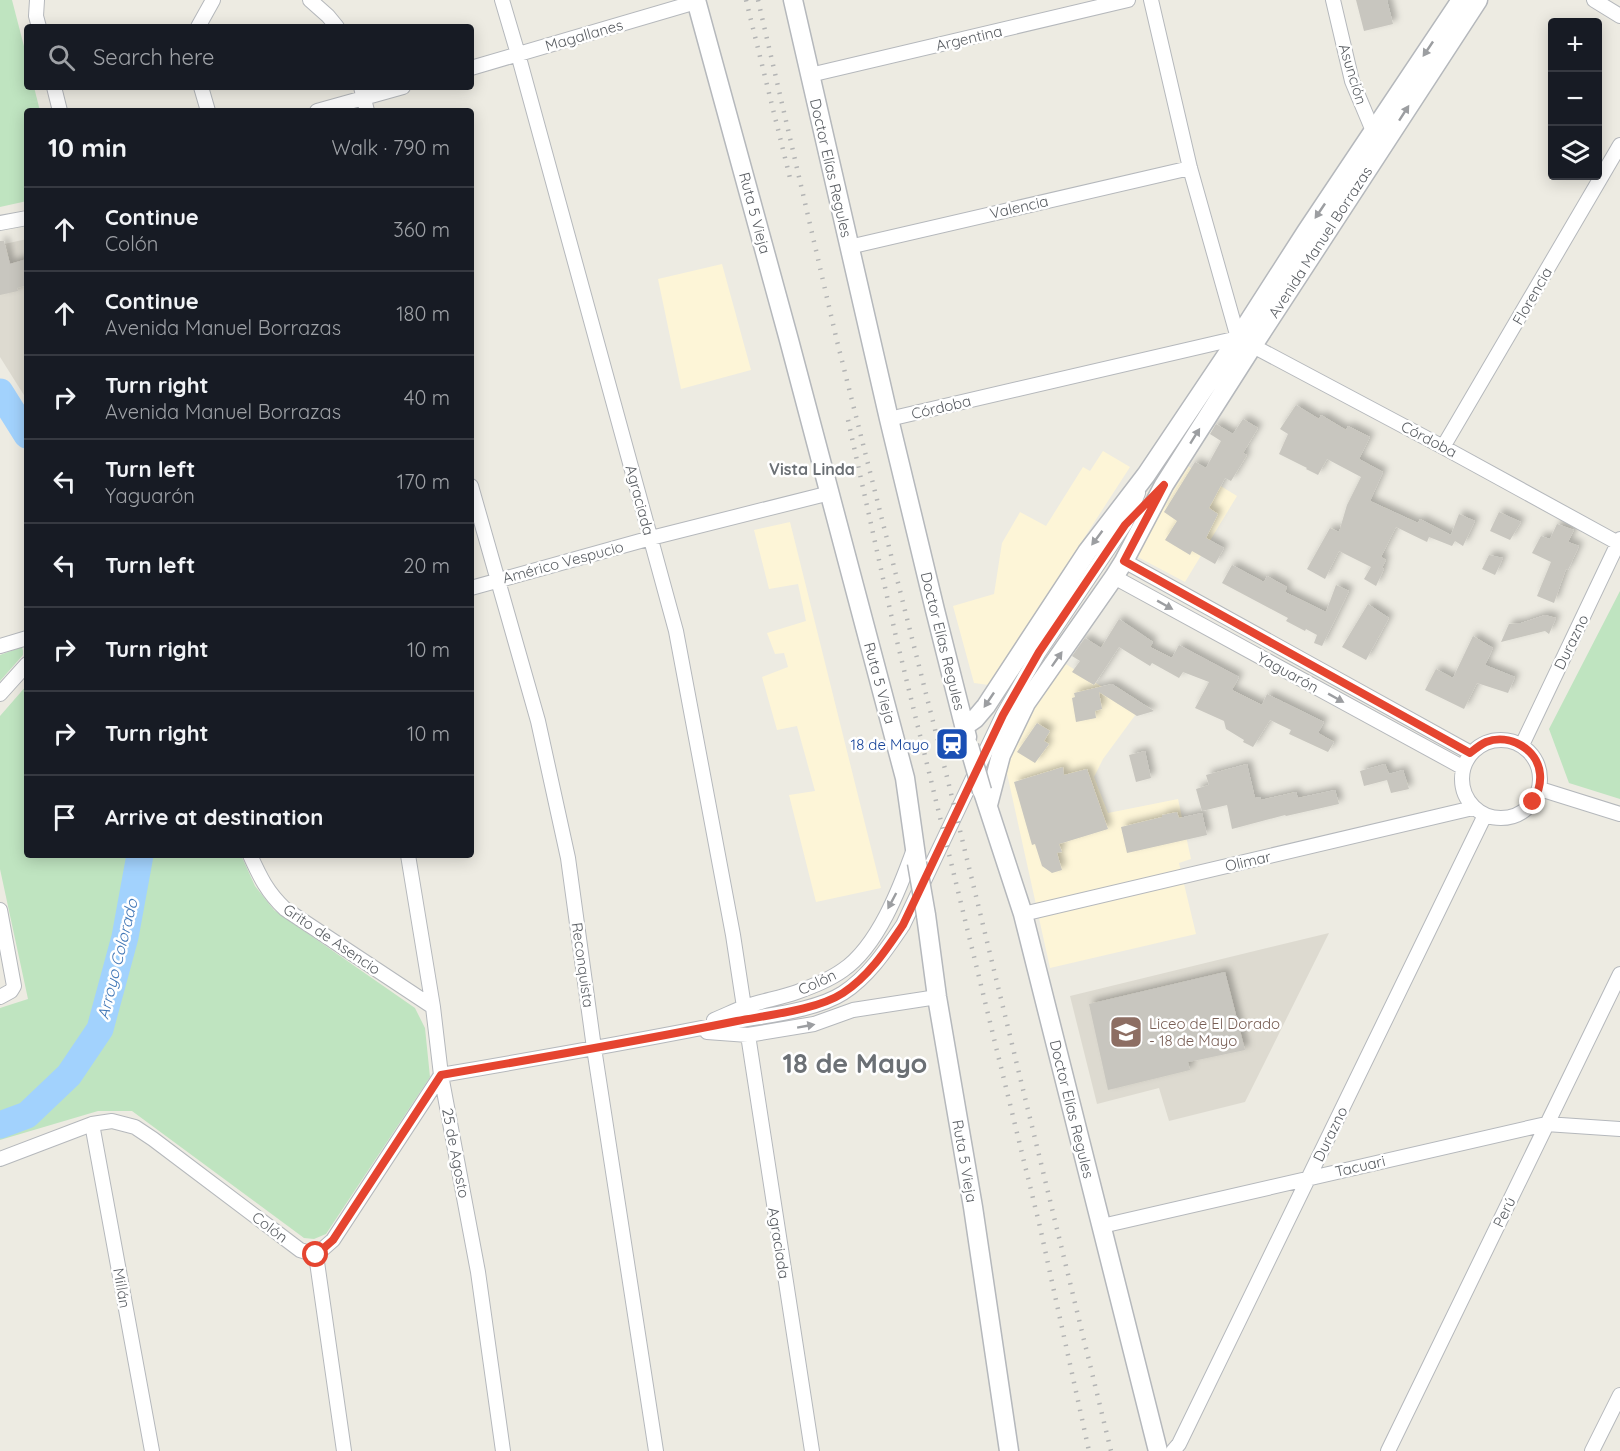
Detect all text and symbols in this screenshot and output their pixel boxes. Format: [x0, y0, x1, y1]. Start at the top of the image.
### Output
street label: Magallanes [543, 15, 625, 55]
map controls [1548, 18, 1602, 180]
button: + [1548, 18, 1602, 72]
street label: Argentina [934, 21, 1004, 55]
search box [24, 24, 474, 90]
one-way arrow [1422, 40, 1434, 56]
icon: search [45, 41, 78, 74]
street label: Asunción [1335, 41, 1371, 107]
text: Search here [93, 43, 214, 71]
button: − [1548, 72, 1602, 126]
street label: Doctor Elías Regules [806, 97, 856, 239]
one-way arrow [1398, 105, 1409, 122]
button: layers [1548, 126, 1602, 180]
text: 10 min [48, 131, 127, 164]
text: Walk · 790 m [332, 135, 450, 160]
street label: Avenida Manuel Borrazas [1264, 163, 1376, 321]
street label: Ruta 5 Vieja [735, 170, 775, 256]
street label: Valencia [988, 191, 1050, 223]
text: Continue [105, 203, 199, 231]
one-way arrow [1315, 203, 1326, 219]
icon: ahead [48, 213, 81, 246]
text: 360 m [393, 217, 450, 242]
text: Colón [105, 231, 158, 256]
street label: Florencia [1508, 264, 1556, 328]
text: Continue [105, 287, 199, 315]
icon: ahead [48, 297, 81, 330]
text: 180 m [396, 301, 450, 326]
text: Avenida Manuel Borrazas [105, 315, 341, 340]
text: Turn right [105, 371, 209, 399]
icon: right [48, 381, 81, 414]
text: 40 m [404, 385, 450, 410]
street label: Córdoba [909, 391, 973, 423]
text: Avenida Manuel Borrazas [105, 399, 341, 424]
street label: Córdoba [1398, 416, 1460, 462]
one-way arrow [1190, 428, 1201, 444]
text: Turn left [105, 455, 195, 483]
district label: Vista Linda [769, 459, 855, 479]
street label: Agraciada [622, 463, 658, 537]
icon: left [48, 465, 81, 498]
text: 170 m [397, 469, 450, 494]
text: Yaguarón [105, 483, 195, 508]
one-way arrow [1091, 530, 1104, 546]
street label: Américo Vespucio [500, 537, 626, 587]
icon: left [48, 549, 81, 582]
text: Turn left [105, 551, 195, 579]
text: 20 m [403, 553, 450, 578]
street label: Doctor Elías Regules [917, 570, 969, 712]
one-way arrow [1157, 600, 1174, 610]
street label: Durazno [1550, 611, 1592, 673]
icon: right [48, 633, 81, 666]
text: Turn right [105, 635, 209, 663]
text: 10 m [407, 637, 450, 662]
street label: Ruta 5 Vieja [860, 640, 900, 726]
street label: Yaguarón [1254, 647, 1322, 697]
one-way arrow [1051, 651, 1063, 667]
one-way arrow [983, 692, 995, 708]
one-way arrow [1328, 693, 1345, 703]
icon: right [48, 717, 81, 750]
text: Turn right [105, 719, 209, 747]
text: 10 m [407, 721, 450, 746]
station icon: 18 de Mayo [934, 726, 970, 762]
place label: 18 de Mayo [851, 735, 929, 754]
route end [1519, 788, 1545, 814]
icon: arrive [48, 801, 81, 834]
text: Arrive at destination [105, 803, 323, 831]
street label: Olimar [1223, 846, 1273, 876]
one-way arrow [888, 892, 898, 910]
water label: Arroyo Colorado [92, 895, 142, 1021]
street label: Grito de Asencio [280, 899, 384, 979]
street label: Reconquista [568, 921, 598, 1009]
street label: Colón [795, 965, 839, 999]
school or university icon: Liceo de El Dorado - 18 de Mayo [1108, 1014, 1144, 1050]
place label: Liceo de El Dorado - 18 de Mayo [1149, 1014, 1280, 1050]
one-way arrow [796, 1021, 815, 1030]
street label: Doctor Elías Regules [1046, 1038, 1098, 1180]
district label: 18 de Mayo [783, 1046, 927, 1080]
street label: Durazno [1309, 1103, 1351, 1165]
street label: 25 de Agosto [438, 1106, 474, 1200]
street label: Ruta 5 Vieja [948, 1118, 982, 1204]
street label: Tacuari [1333, 1151, 1387, 1181]
street label: Perú [1489, 1194, 1519, 1230]
street label: Agraciada [764, 1206, 794, 1280]
street label: Colón [248, 1207, 292, 1247]
route start [302, 1241, 328, 1267]
street label: Millán [109, 1267, 135, 1309]

